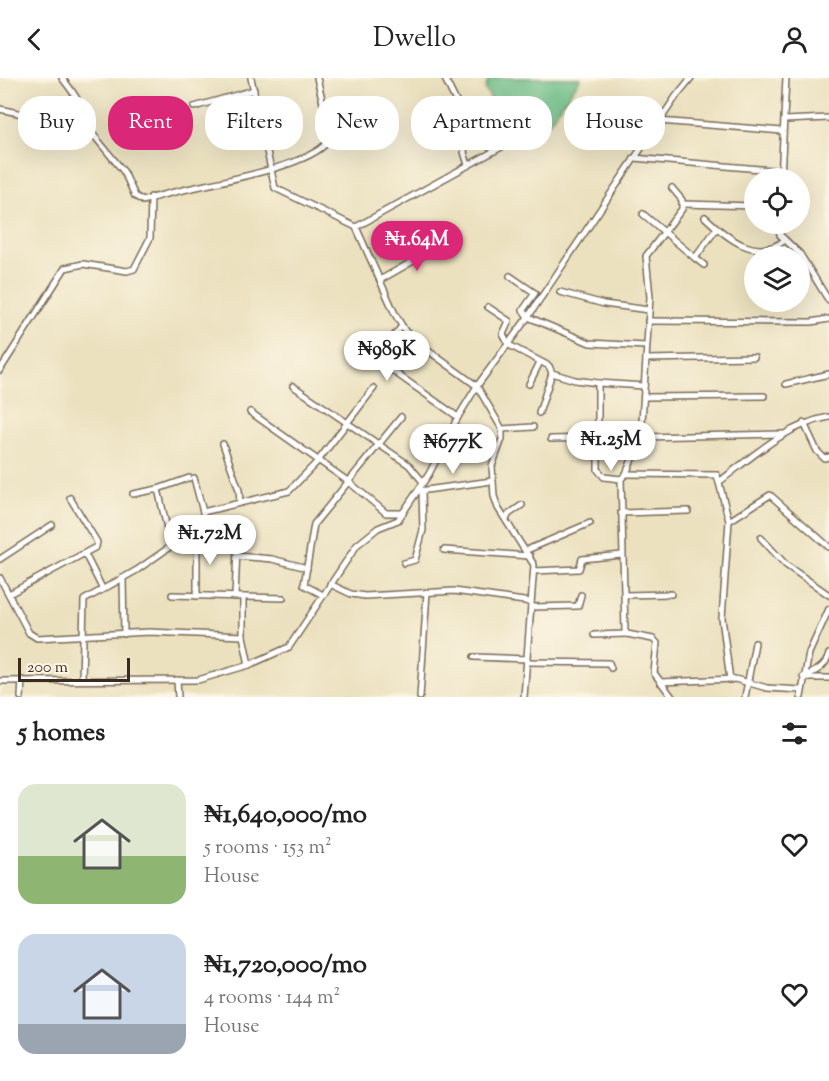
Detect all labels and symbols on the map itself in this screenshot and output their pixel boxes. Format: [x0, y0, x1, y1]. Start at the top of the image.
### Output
pin: ₦1.64M [368, 221, 466, 272]
pin: ₦989K [345, 331, 429, 382]
pin: ₦1.25M [562, 421, 660, 472]
pin: ₦677K [411, 424, 495, 475]
pin: ₦1.72M [161, 515, 259, 566]
scale bar [18, 655, 130, 682]

